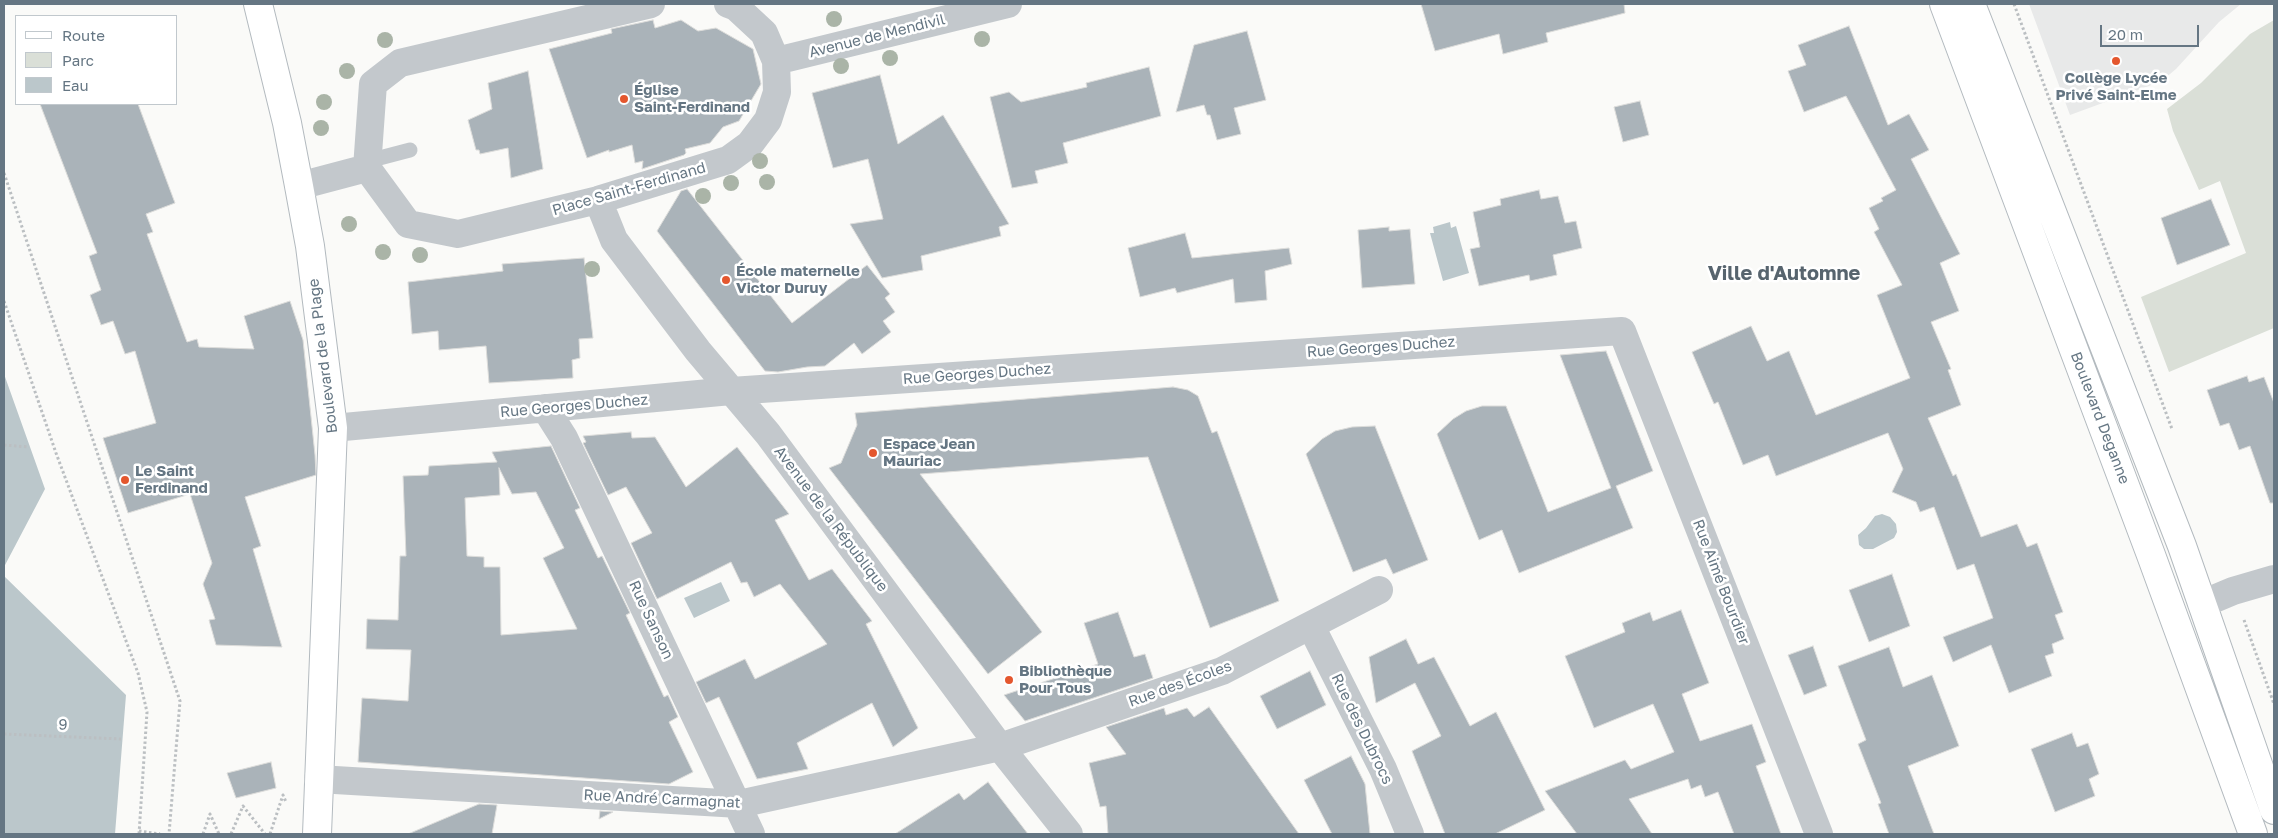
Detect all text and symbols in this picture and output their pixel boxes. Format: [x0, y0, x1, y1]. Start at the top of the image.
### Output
street label: Avenue de Mendivil [807, 10, 947, 62]
legend [15, 15, 178, 105]
scale bar [2103, 15, 2202, 47]
text: 20 m [2108, 25, 2143, 43]
text: Route [62, 26, 105, 44]
text: Parc [62, 51, 94, 69]
marker: Collège Lycée Privé Saint-Elme [2110, 55, 2122, 67]
place label: Collège Lycée Privé Saint-Elme [2055, 69, 2177, 104]
text: Eau [62, 76, 89, 94]
place label: Église Saint-Ferdinand [634, 81, 750, 116]
marker: Église Saint-Ferdinand [618, 93, 630, 105]
street label: Place Saint-Ferdinand [550, 158, 708, 220]
place label: École maternelle Victor Duruy [736, 262, 860, 297]
district label: Ville d'Automne [1708, 262, 1860, 286]
marker: École maternelle Victor Duruy [720, 274, 732, 286]
street label: Boulevard de la Plage [305, 277, 341, 435]
street label: Rue Georges Duchez [1306, 333, 1456, 361]
street label: Boulevard Deganne [2066, 349, 2134, 487]
street label: Rue Georges Duchez [902, 360, 1052, 388]
street label: Rue Georges Duchez [499, 391, 649, 421]
place label: Espace Jean Mauriac [883, 435, 975, 470]
street label: Avenue de la République [770, 443, 892, 595]
marker: Espace Jean Mauriac [867, 447, 879, 459]
place label: Le Saint Ferdinand [135, 462, 208, 497]
marker: Le Saint Ferdinand [119, 474, 131, 486]
street label: Rue Aimé Bourdier [1689, 517, 1753, 647]
street label: Rue Sanson [625, 578, 677, 662]
street label: Rue des Écoles [1126, 657, 1234, 711]
place label: Bibliothèque Pour Tous [1019, 662, 1112, 697]
street label: Rue des Dubrocs [1327, 671, 1397, 787]
marker: Bibliothèque Pour Tous [1003, 674, 1015, 686]
street label: 9 [58, 716, 68, 734]
street label: Rue André Carmagnat [583, 786, 741, 812]

